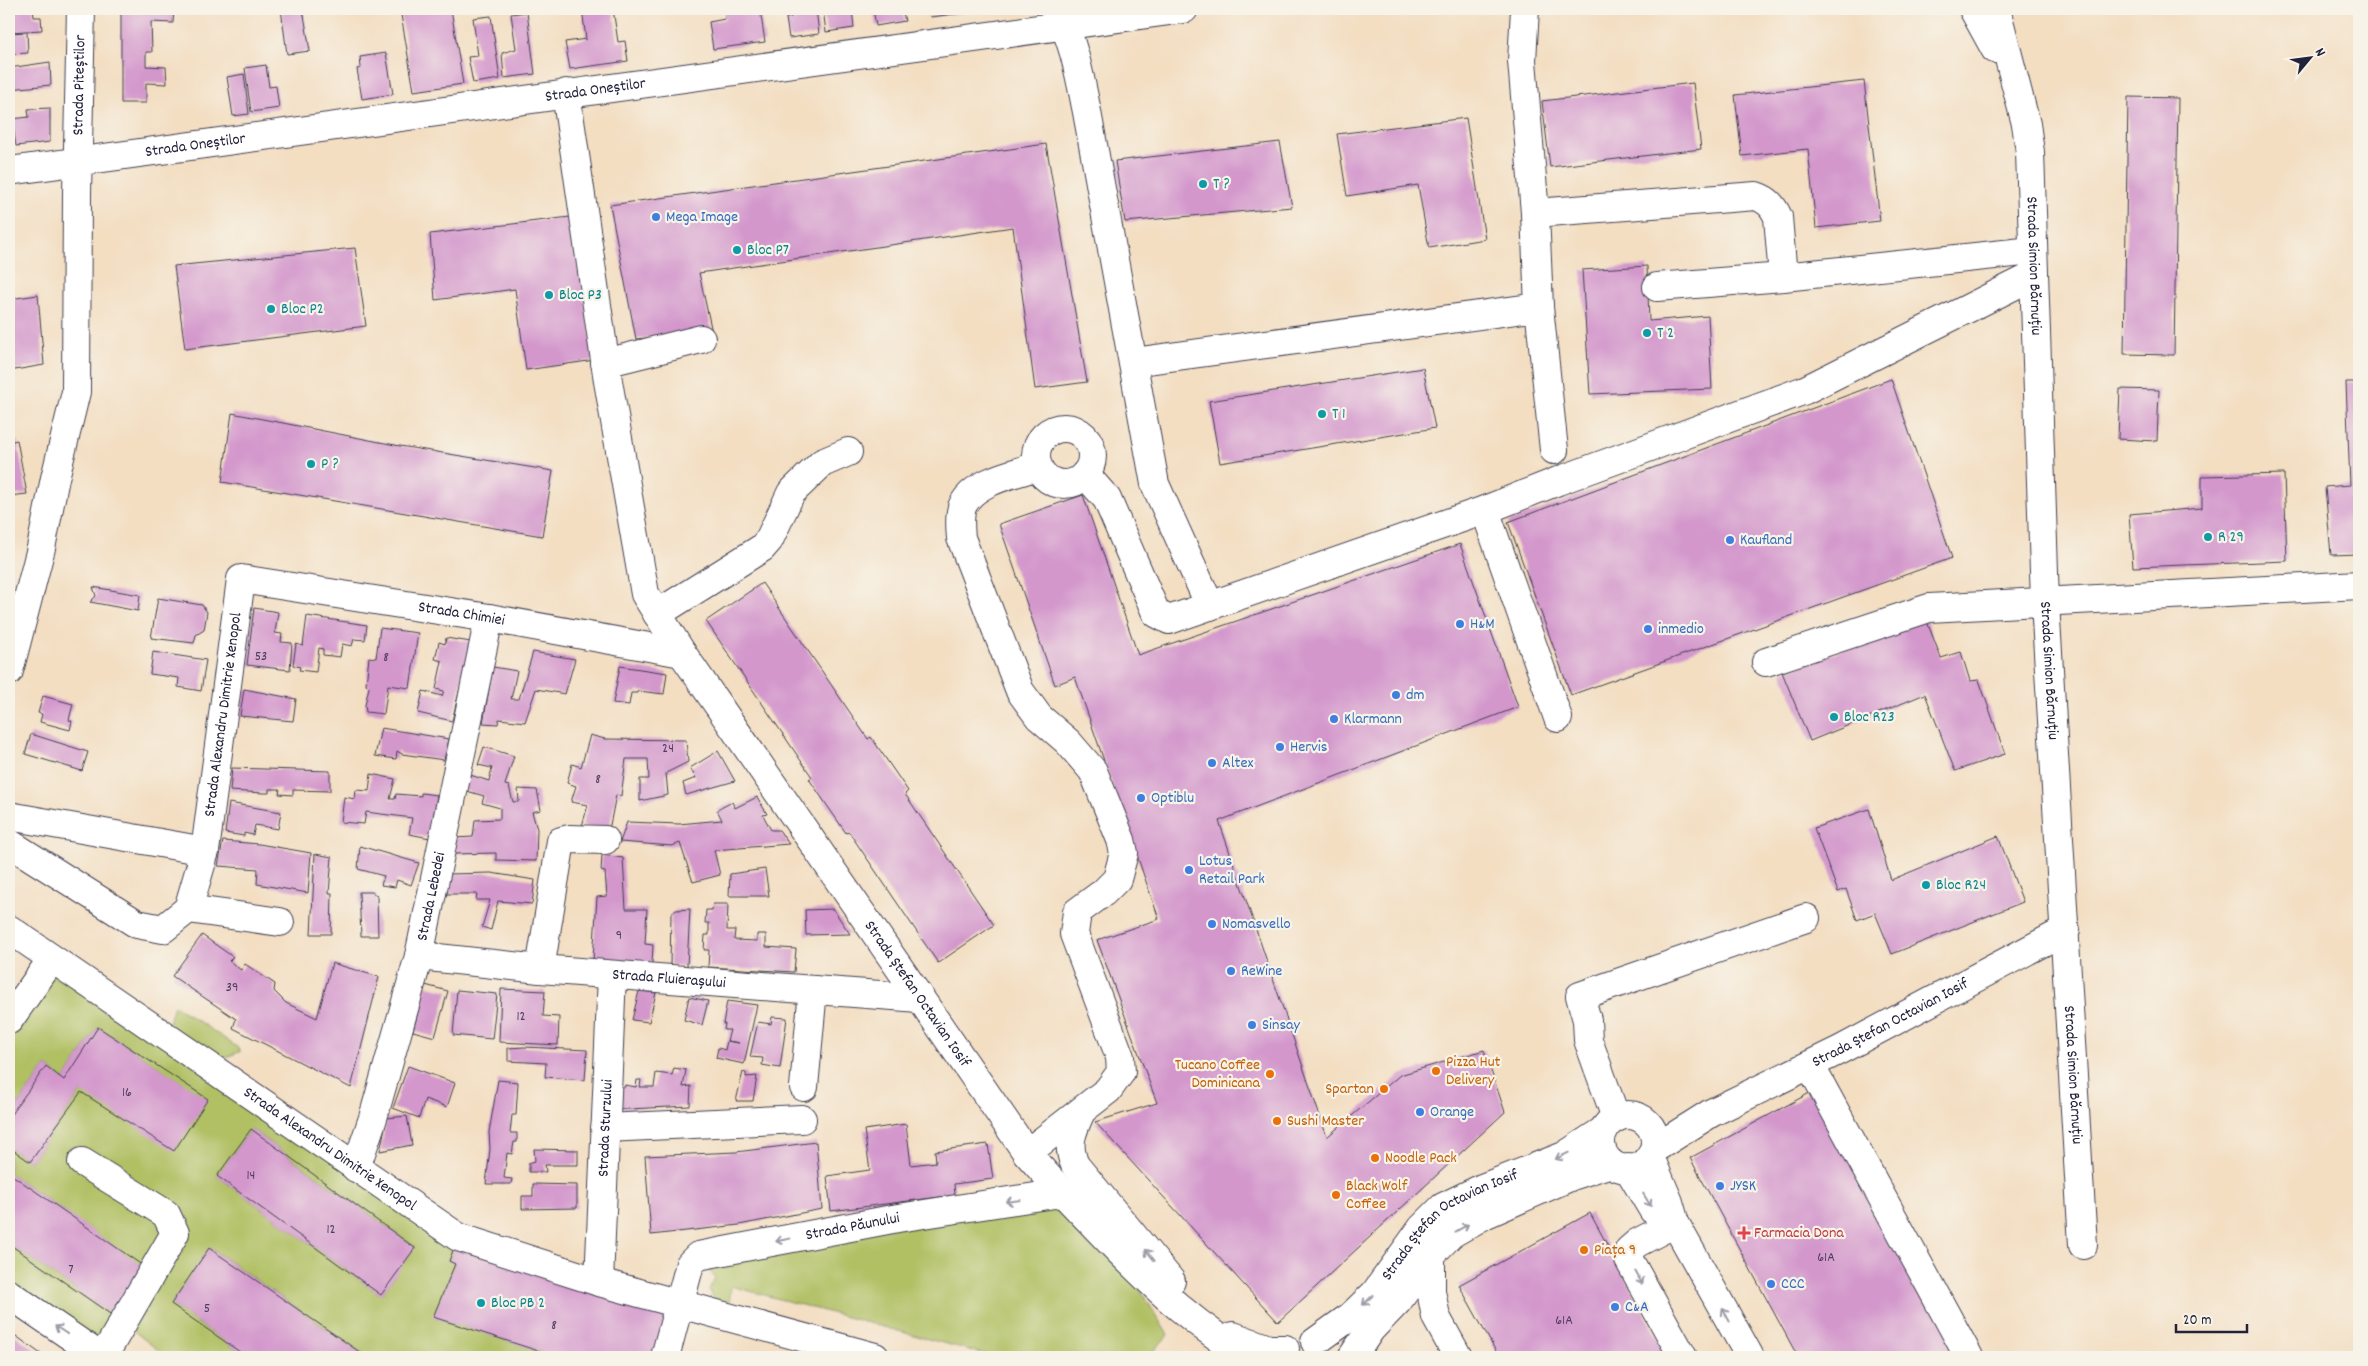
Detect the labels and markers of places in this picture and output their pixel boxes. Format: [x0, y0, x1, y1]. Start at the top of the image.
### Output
place label: T ? [1213, 173, 1230, 196]
marker: T ? [1197, 178, 1209, 190]
place label: Mega Image [666, 206, 738, 229]
marker: Mega Image [650, 211, 662, 223]
place label: Bloc P7 [747, 239, 789, 262]
marker: Bloc P7 [731, 244, 743, 256]
place label: Bloc P3 [559, 284, 602, 307]
marker: Bloc P3 [543, 289, 555, 301]
place label: Bloc P2 [281, 298, 324, 321]
marker: Bloc P2 [265, 303, 277, 315]
place label: T 2 [1657, 322, 1674, 345]
marker: T 2 [1641, 327, 1653, 339]
place label: T 1 [1332, 403, 1346, 426]
marker: T 1 [1316, 408, 1328, 420]
place label: P ? [321, 453, 339, 476]
marker: P ? [305, 458, 317, 470]
place label: R 29 [2218, 526, 2244, 549]
place label: Kaufland [1740, 529, 1792, 552]
marker: R 29 [2202, 531, 2214, 543]
marker: Kaufland [1724, 534, 1736, 546]
place label: H&M [1470, 613, 1495, 636]
marker: H&M [1454, 618, 1466, 630]
place label: inmedio [1658, 618, 1704, 641]
marker: inmedio [1642, 623, 1654, 635]
place label: dm [1406, 684, 1425, 707]
marker: dm [1390, 689, 1402, 701]
place label: Bloc R23 [1844, 706, 1895, 729]
place label: Klarmann [1344, 708, 1402, 731]
marker: Bloc R23 [1828, 711, 1840, 723]
marker: Klarmann [1328, 713, 1340, 725]
place label: Hervis [1290, 736, 1328, 759]
marker: Hervis [1274, 741, 1286, 753]
place label: Altex [1222, 752, 1253, 775]
marker: Altex [1206, 757, 1218, 769]
place label: Optiblu [1151, 787, 1194, 810]
marker: Optiblu [1135, 792, 1147, 804]
place label: Lotus Retail Park [1199, 850, 1265, 891]
marker: Lotus Retail Park [1183, 864, 1195, 876]
place label: Bloc R24 [1936, 874, 1986, 897]
marker: Bloc R24 [1920, 879, 1932, 891]
place label: Nomasvello [1222, 913, 1291, 936]
marker: Nomasvello [1206, 918, 1218, 930]
place label: ReWine [1241, 960, 1282, 983]
marker: ReWine [1225, 965, 1237, 977]
place label: Sinsay [1262, 1014, 1301, 1037]
marker: Sinsay [1246, 1019, 1258, 1031]
place label: Pizza Hut Delivery [1446, 1051, 1501, 1092]
place label: Tucano Coffee Dominicana [1175, 1054, 1260, 1095]
marker: Pizza Hut Delivery [1430, 1065, 1442, 1077]
marker: Tucano Coffee Dominicana [1264, 1068, 1276, 1080]
place label: Spartan [1325, 1078, 1374, 1101]
marker: Spartan [1378, 1083, 1390, 1095]
place label: Orange [1430, 1101, 1474, 1124]
marker: Orange [1414, 1106, 1426, 1118]
place label: Sushi Master [1287, 1110, 1364, 1133]
marker: Sushi Master [1271, 1115, 1283, 1127]
place label: Noodle Pack [1385, 1147, 1457, 1170]
marker: Noodle Pack [1369, 1152, 1381, 1164]
place label: Black Wolf Coffee [1346, 1175, 1408, 1216]
place label: JYSK [1730, 1175, 1756, 1198]
marker: JYSK [1714, 1180, 1726, 1192]
marker: Black Wolf Coffee [1330, 1189, 1342, 1201]
place label: Farmacia Dona [1754, 1222, 1844, 1245]
marker: Farmacia Dona [1738, 1227, 1750, 1239]
place label: Piața 9 [1594, 1239, 1636, 1262]
marker: Piața 9 [1578, 1244, 1590, 1256]
place label: CCC [1781, 1273, 1805, 1296]
marker: CCC [1765, 1278, 1777, 1290]
place label: Bloc PB 2 [491, 1292, 545, 1315]
place label: C&A [1625, 1296, 1649, 1319]
marker: Bloc PB 2 [475, 1297, 487, 1309]
marker: C&A [1609, 1301, 1621, 1313]

